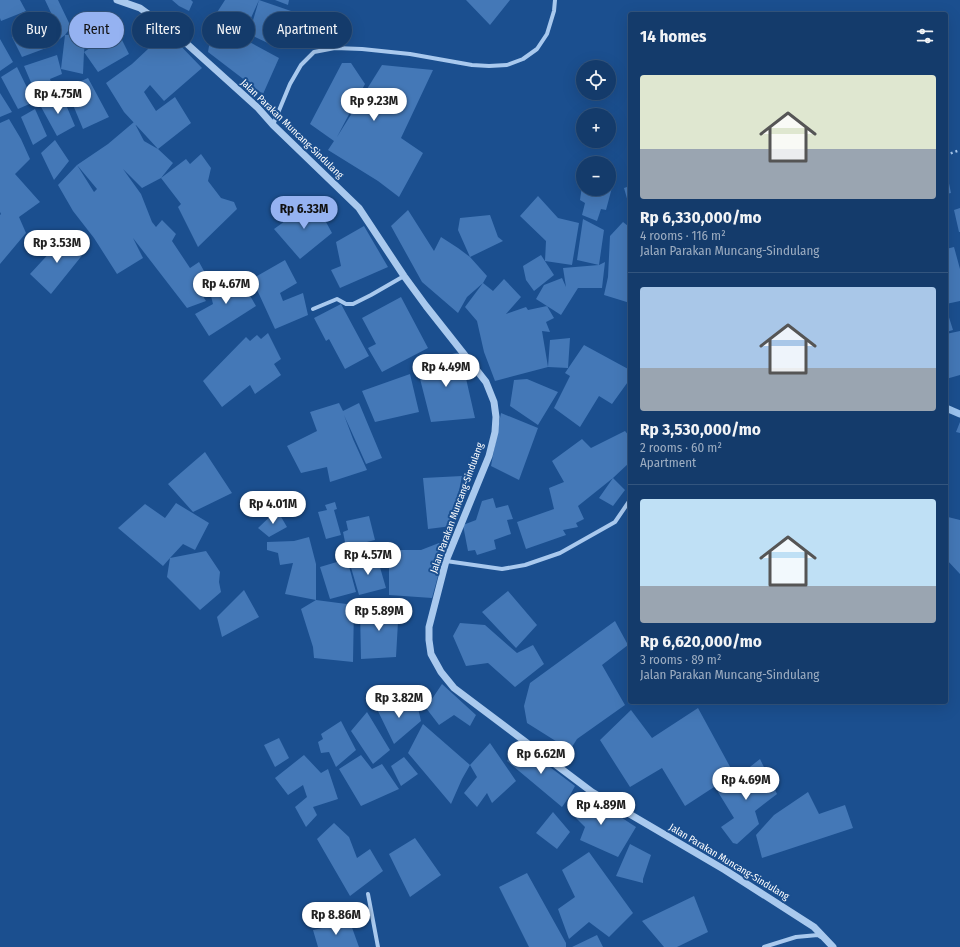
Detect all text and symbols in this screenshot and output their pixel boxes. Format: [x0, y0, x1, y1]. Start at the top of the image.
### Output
chip: Buy [12, 12, 61, 48]
chip: Rent [69, 12, 124, 48]
chip: Filters [132, 12, 194, 48]
chip: New [202, 12, 255, 48]
chip: Apartment [263, 12, 352, 48]
icon: filters [914, 25, 936, 47]
text: 14 homes [640, 26, 707, 47]
map controls [576, 60, 616, 196]
button: locate [576, 60, 616, 100]
street label: Jalan Parakan Muncang-Sindulang [238, 77, 346, 181]
pin: Rp 4.75M [17, 81, 99, 115]
text: Rp 4.75M [34, 86, 82, 101]
pin: Rp 9.23M [333, 88, 415, 122]
text: Rp 9.23M [350, 93, 398, 108]
icon: home [752, 101, 824, 173]
button: + [576, 108, 616, 148]
button: − [576, 156, 616, 196]
pin: Rp 6.33M [263, 196, 345, 230]
text: Rp 6.33M [280, 201, 328, 216]
text: Rp 6,330,000/mo [640, 207, 762, 228]
text: 4 rooms · 116 m² [640, 228, 726, 243]
pin: Rp 3.53M [16, 230, 98, 264]
text: Rp 3.53M [33, 235, 81, 250]
text: Jalan Parakan Muncang-Sindulang [640, 243, 819, 258]
pin: Rp 4.67M [185, 271, 267, 305]
text: Rp 4.67M [202, 276, 250, 291]
icon: home [752, 313, 824, 385]
pin: Rp 4.49M [405, 354, 487, 388]
text: Rp 4.49M [422, 359, 470, 374]
text: Rp 3,530,000/mo [640, 419, 761, 440]
text: 2 rooms · 60 m² [640, 440, 722, 455]
street label: Jalan Parakan Muncang-Sindulang [428, 441, 486, 575]
text: Apartment [640, 455, 696, 470]
pin: Rp 4.01M [232, 491, 314, 525]
text: Rp 4.01M [249, 496, 297, 511]
icon: home [752, 525, 824, 597]
pin: Rp 4.57M [327, 542, 409, 576]
text: Rp 4.57M [344, 547, 392, 562]
pin: Rp 5.89M [338, 598, 420, 632]
text: Rp 5.89M [354, 603, 404, 618]
text: Rp 6,620,000/mo [640, 631, 762, 652]
text: 3 rooms · 89 m² [640, 652, 722, 667]
text: Jalan Parakan Muncang-Sindulang [640, 667, 819, 682]
pin: Rp 3.82M [358, 685, 440, 719]
text: Rp 3.82M [375, 690, 423, 705]
pin: Rp 6.62M [500, 741, 582, 775]
text: Rp 6.62M [517, 746, 565, 761]
pin: Rp 4.69M [705, 767, 787, 801]
text: Rp 4.69M [721, 772, 771, 787]
pin: Rp 4.89M [560, 792, 642, 826]
text: Rp 4.89M [576, 797, 626, 812]
street label: Jalan Parakan Muncang-Sindulang [667, 821, 791, 903]
pin: Rp 8.86M [295, 902, 377, 936]
text: Rp 8.86M [311, 907, 361, 922]

